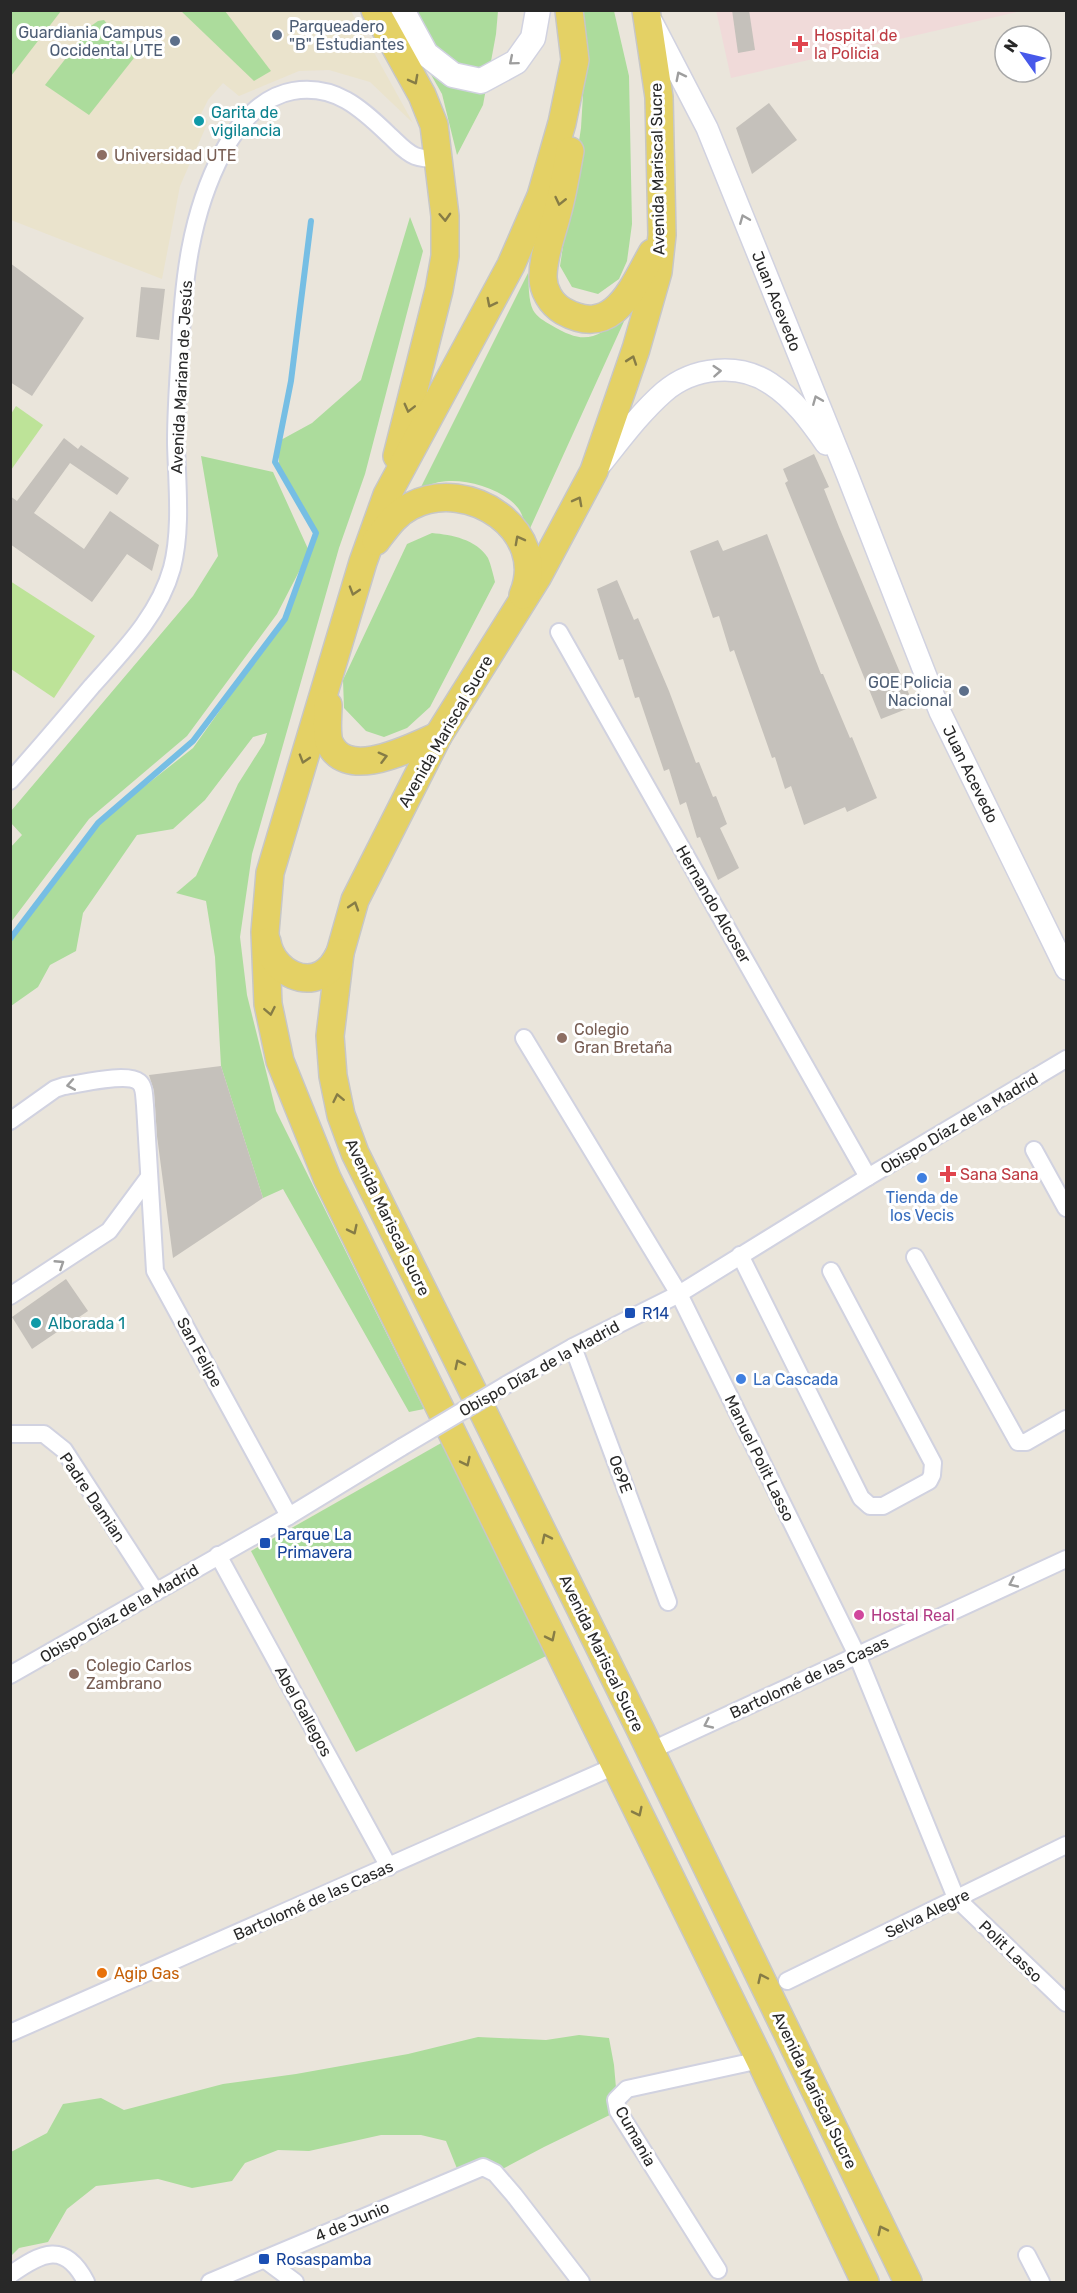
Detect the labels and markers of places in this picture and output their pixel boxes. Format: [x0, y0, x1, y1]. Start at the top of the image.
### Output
place label: Parqueadero "B" Estudiantes [289, 17, 405, 54]
place label: Guardiania Campus Occidental UTE [18, 23, 163, 60]
place label: Hospital de la Policia [814, 26, 898, 63]
marker: Parqueadero "B" Estudiantes [270, 28, 284, 42]
marker: Guardiania Campus Occidental UTE [168, 34, 182, 48]
marker: Hospital de la Policia [791, 35, 809, 53]
place label: Garita de vigilancia [211, 103, 281, 140]
marker: Garita de vigilancia [192, 114, 206, 128]
place label: Universidad UTE [114, 146, 236, 165]
marker: Universidad UTE [95, 148, 109, 162]
place label: GOE Policia Nacional [868, 673, 952, 710]
marker: GOE Policia Nacional [957, 684, 971, 698]
place label: Colegio Gran Bretaña [574, 1020, 672, 1057]
marker: Colegio Gran Bretaña [555, 1031, 569, 1045]
place label: Sana Sana [960, 1165, 1039, 1184]
marker: Sana Sana [941, 1167, 955, 1181]
marker: Tienda de los Vecis [915, 1171, 929, 1185]
place label: Tienda de los Vecis [886, 1188, 958, 1225]
place label: R14 [642, 1304, 669, 1323]
marker: R14 [623, 1306, 637, 1320]
place label: Alborada 1 [48, 1314, 125, 1333]
marker: Alborada 1 [29, 1316, 43, 1330]
place label: La Cascada [753, 1370, 838, 1389]
marker: La Cascada [734, 1372, 748, 1386]
place label: Parque La Primavera [277, 1525, 352, 1562]
marker: Parque La Primavera [258, 1536, 272, 1550]
place label: Hostal Real [871, 1606, 955, 1625]
marker: Hostal Real [852, 1608, 866, 1622]
place label: Colegio Carlos Zambrano [86, 1656, 192, 1693]
marker: Colegio Carlos Zambrano [67, 1667, 81, 1681]
place label: Agip Gas [114, 1964, 179, 1983]
marker: Agip Gas [95, 1966, 109, 1980]
place label: Rosaspamba [276, 2250, 372, 2269]
marker: Rosaspamba [257, 2252, 271, 2266]

